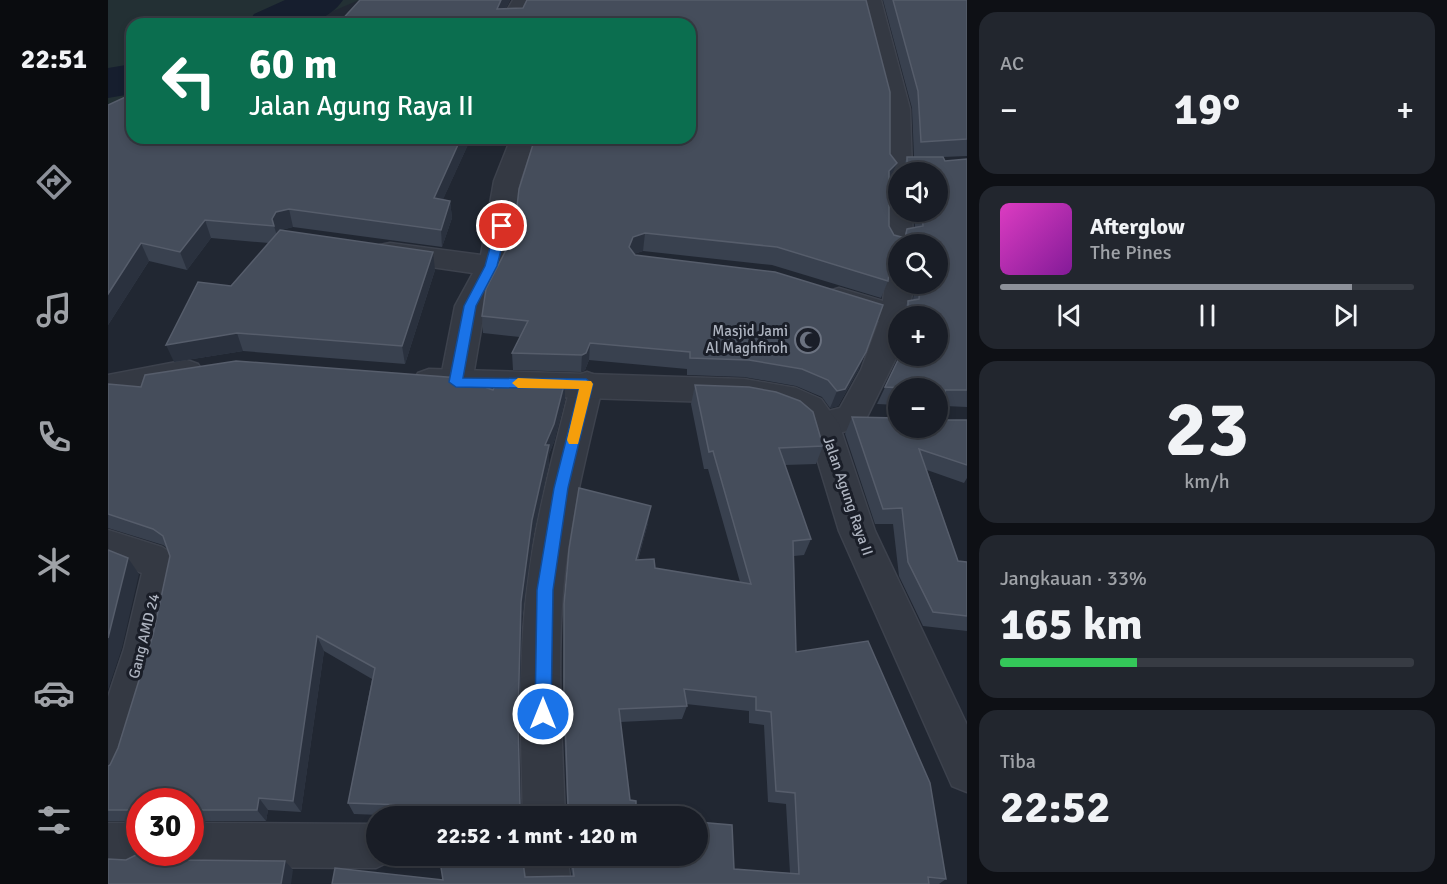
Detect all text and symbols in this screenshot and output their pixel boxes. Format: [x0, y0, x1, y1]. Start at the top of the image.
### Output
text: 60 m [249, 39, 338, 90]
icon: left [150, 42, 228, 120]
text: 22:51 [21, 43, 87, 76]
text: AC [1000, 51, 1024, 76]
text: 19° [1174, 82, 1240, 137]
text: Jalan Agung Raya II [249, 90, 474, 123]
text: − [1000, 90, 1018, 131]
text: + [1396, 90, 1414, 131]
icon: directions [33, 161, 75, 203]
map controls [888, 162, 948, 438]
button: sound [888, 162, 948, 222]
pin [476, 200, 527, 251]
icon: arrive [485, 209, 518, 242]
text: Afterglow [1090, 213, 1185, 240]
button: search [888, 234, 948, 294]
text: The Pines [1090, 240, 1172, 265]
icon: music [33, 289, 75, 331]
icon: previous [1053, 299, 1086, 332]
icon: pause [1191, 299, 1224, 332]
icon: next [1329, 299, 1362, 332]
button: + [888, 306, 948, 366]
place label: Masjid Jami Al Maghfiroh [706, 322, 788, 357]
mosque icon: Masjid Jami Al Maghfiroh [793, 325, 823, 355]
button: − [888, 378, 948, 438]
text: 23 [1165, 382, 1249, 478]
icon: phone [33, 416, 75, 458]
street label: Jalan Agung Raya II [819, 434, 877, 558]
text: km/h [1184, 469, 1230, 494]
icon: climate [33, 544, 75, 586]
text: Jangkauan · 33% [1000, 566, 1147, 591]
street label: Gang AMD 24 [125, 592, 163, 680]
text: 165 km [1000, 597, 1143, 652]
icon: car [33, 672, 75, 714]
position arrow [511, 682, 575, 746]
text: Tiba [1000, 749, 1036, 774]
text: 22:52 [1000, 780, 1110, 835]
speed limit sign: 30 [126, 788, 204, 866]
icon: filters [33, 799, 75, 841]
text: 22:52 · 1 mnt · 120 m [437, 822, 637, 849]

